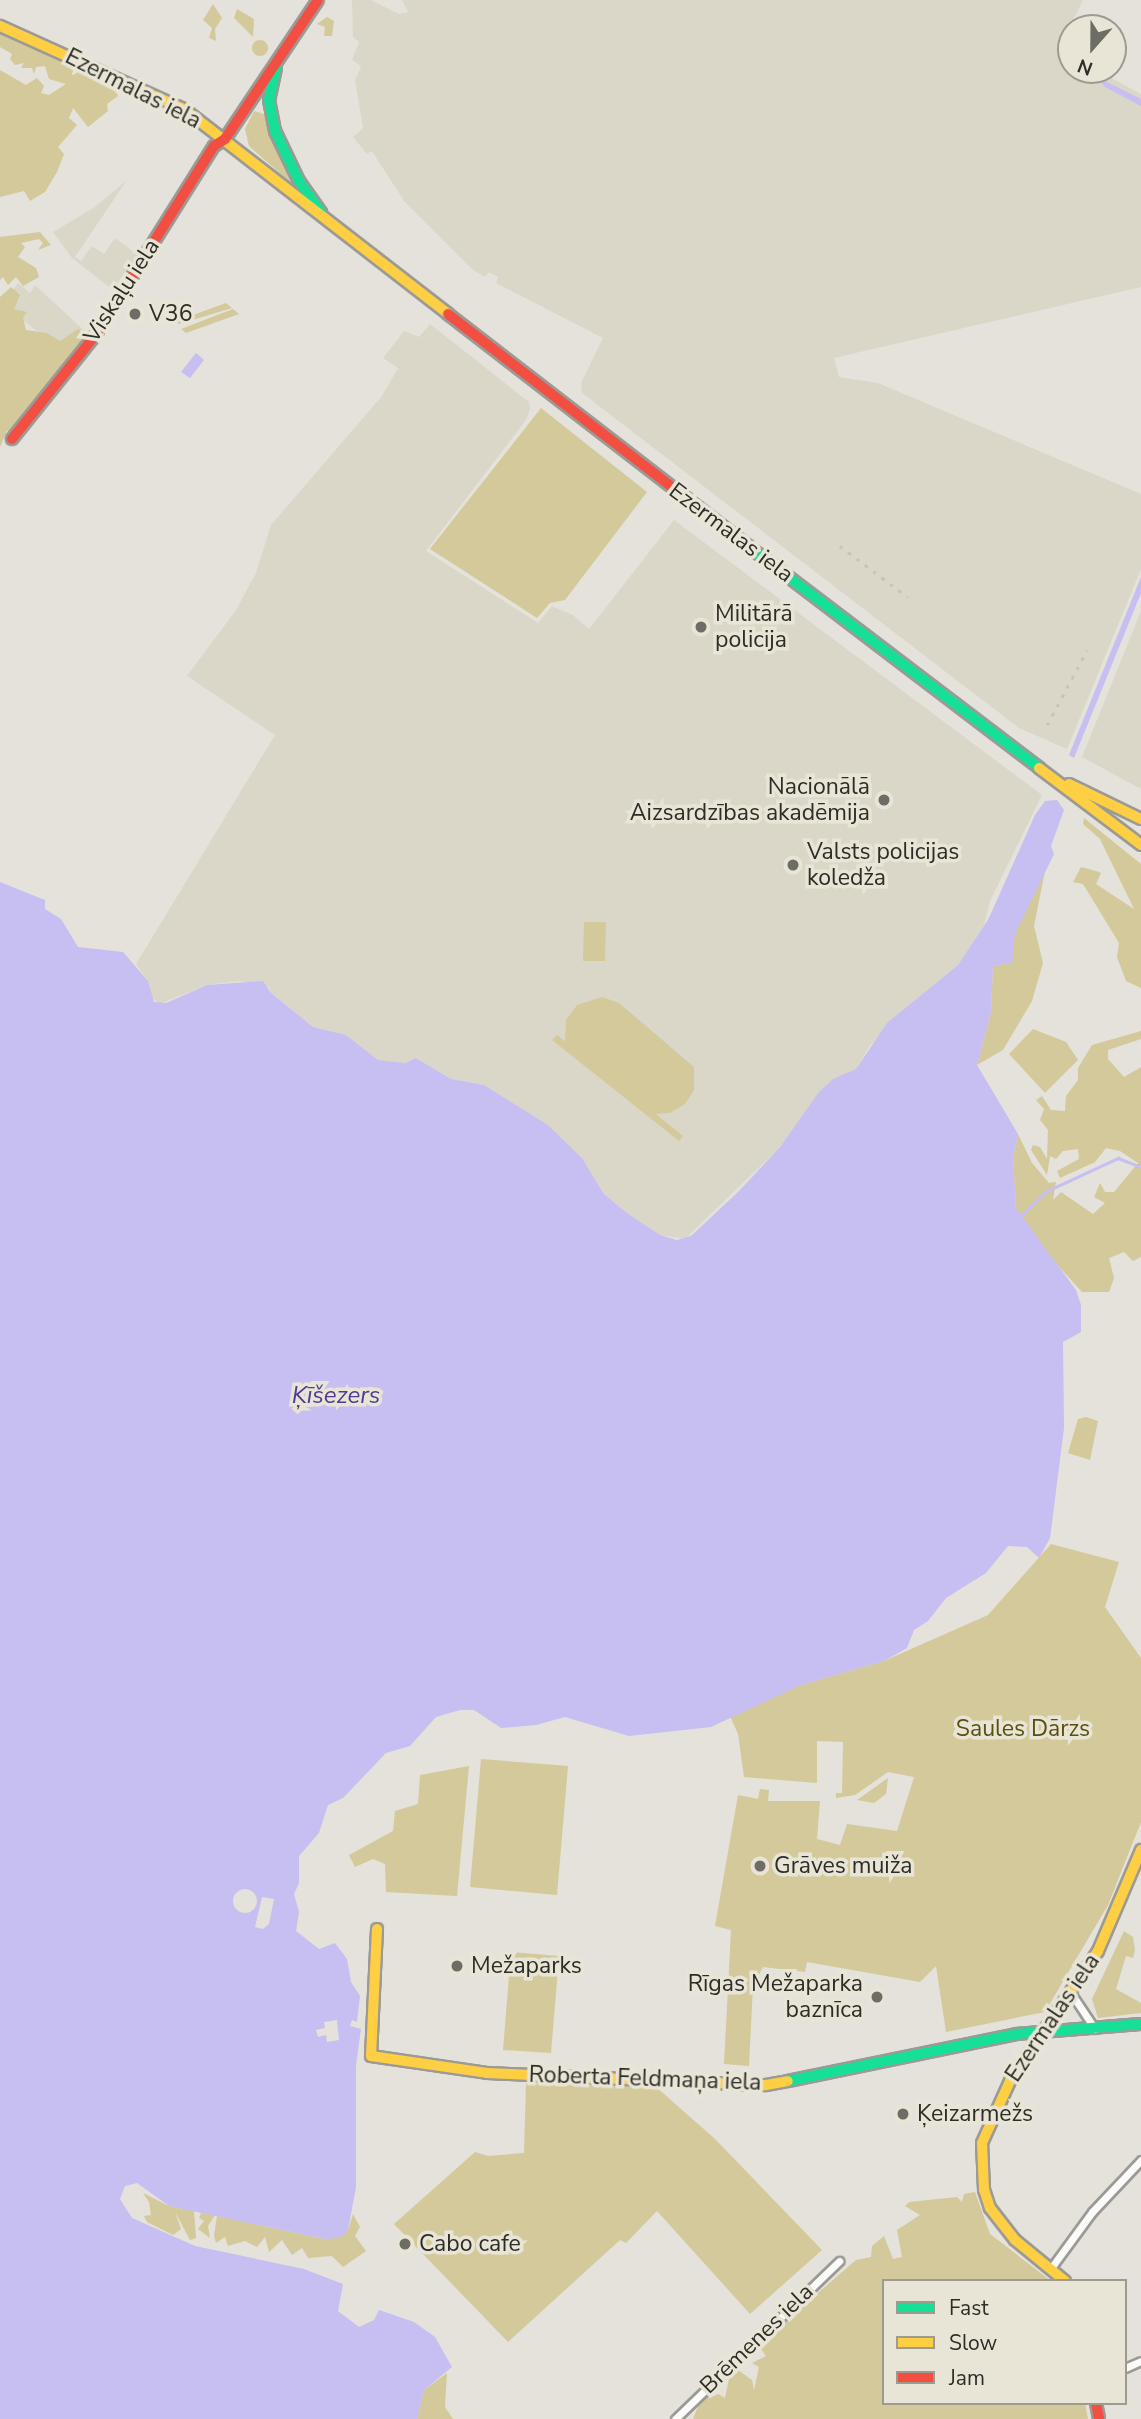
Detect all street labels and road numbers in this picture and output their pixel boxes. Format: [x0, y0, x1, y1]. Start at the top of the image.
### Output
street label: Ezermalas iela [60, 43, 206, 135]
street label: Viskaļu iela [78, 234, 166, 348]
street label: Ezermalas iela [663, 477, 799, 589]
street label: Ezermalas iela [1000, 1949, 1106, 2087]
street label: Roberta Feldmaņa iela [528, 2061, 762, 2097]
street label: Brēmenes iela [695, 2278, 819, 2400]

